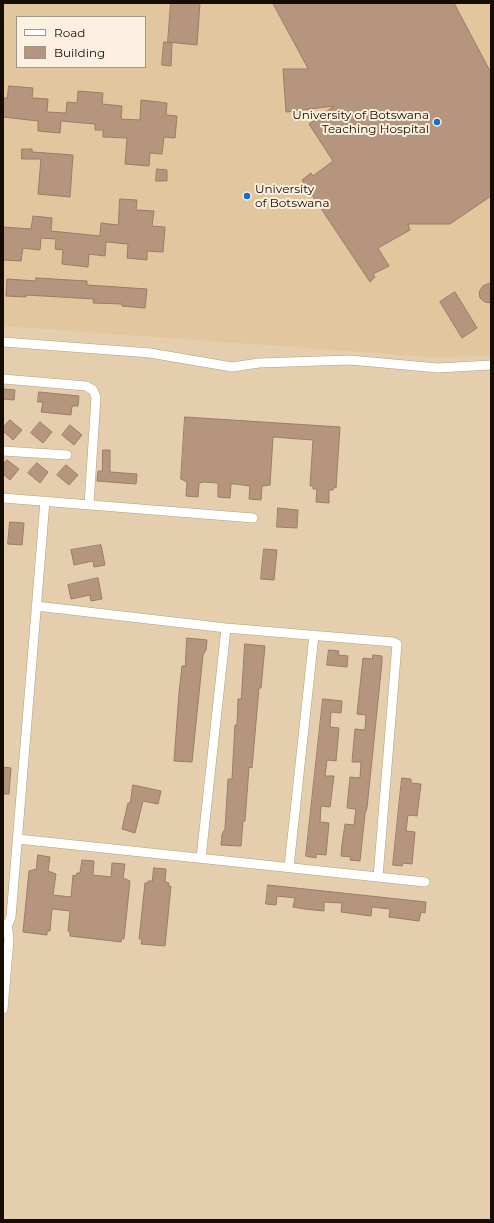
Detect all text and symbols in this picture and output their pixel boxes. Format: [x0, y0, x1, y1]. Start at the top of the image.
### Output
legend [16, 16, 146, 68]
text: Road [54, 25, 85, 40]
text: Building [54, 45, 105, 60]
place label: University of Botswana Teaching Hospital [292, 108, 429, 136]
marker: University of Botswana Teaching Hospital [432, 117, 442, 127]
place label: University of Botswana [255, 182, 330, 210]
marker: University of Botswana [242, 191, 252, 201]

